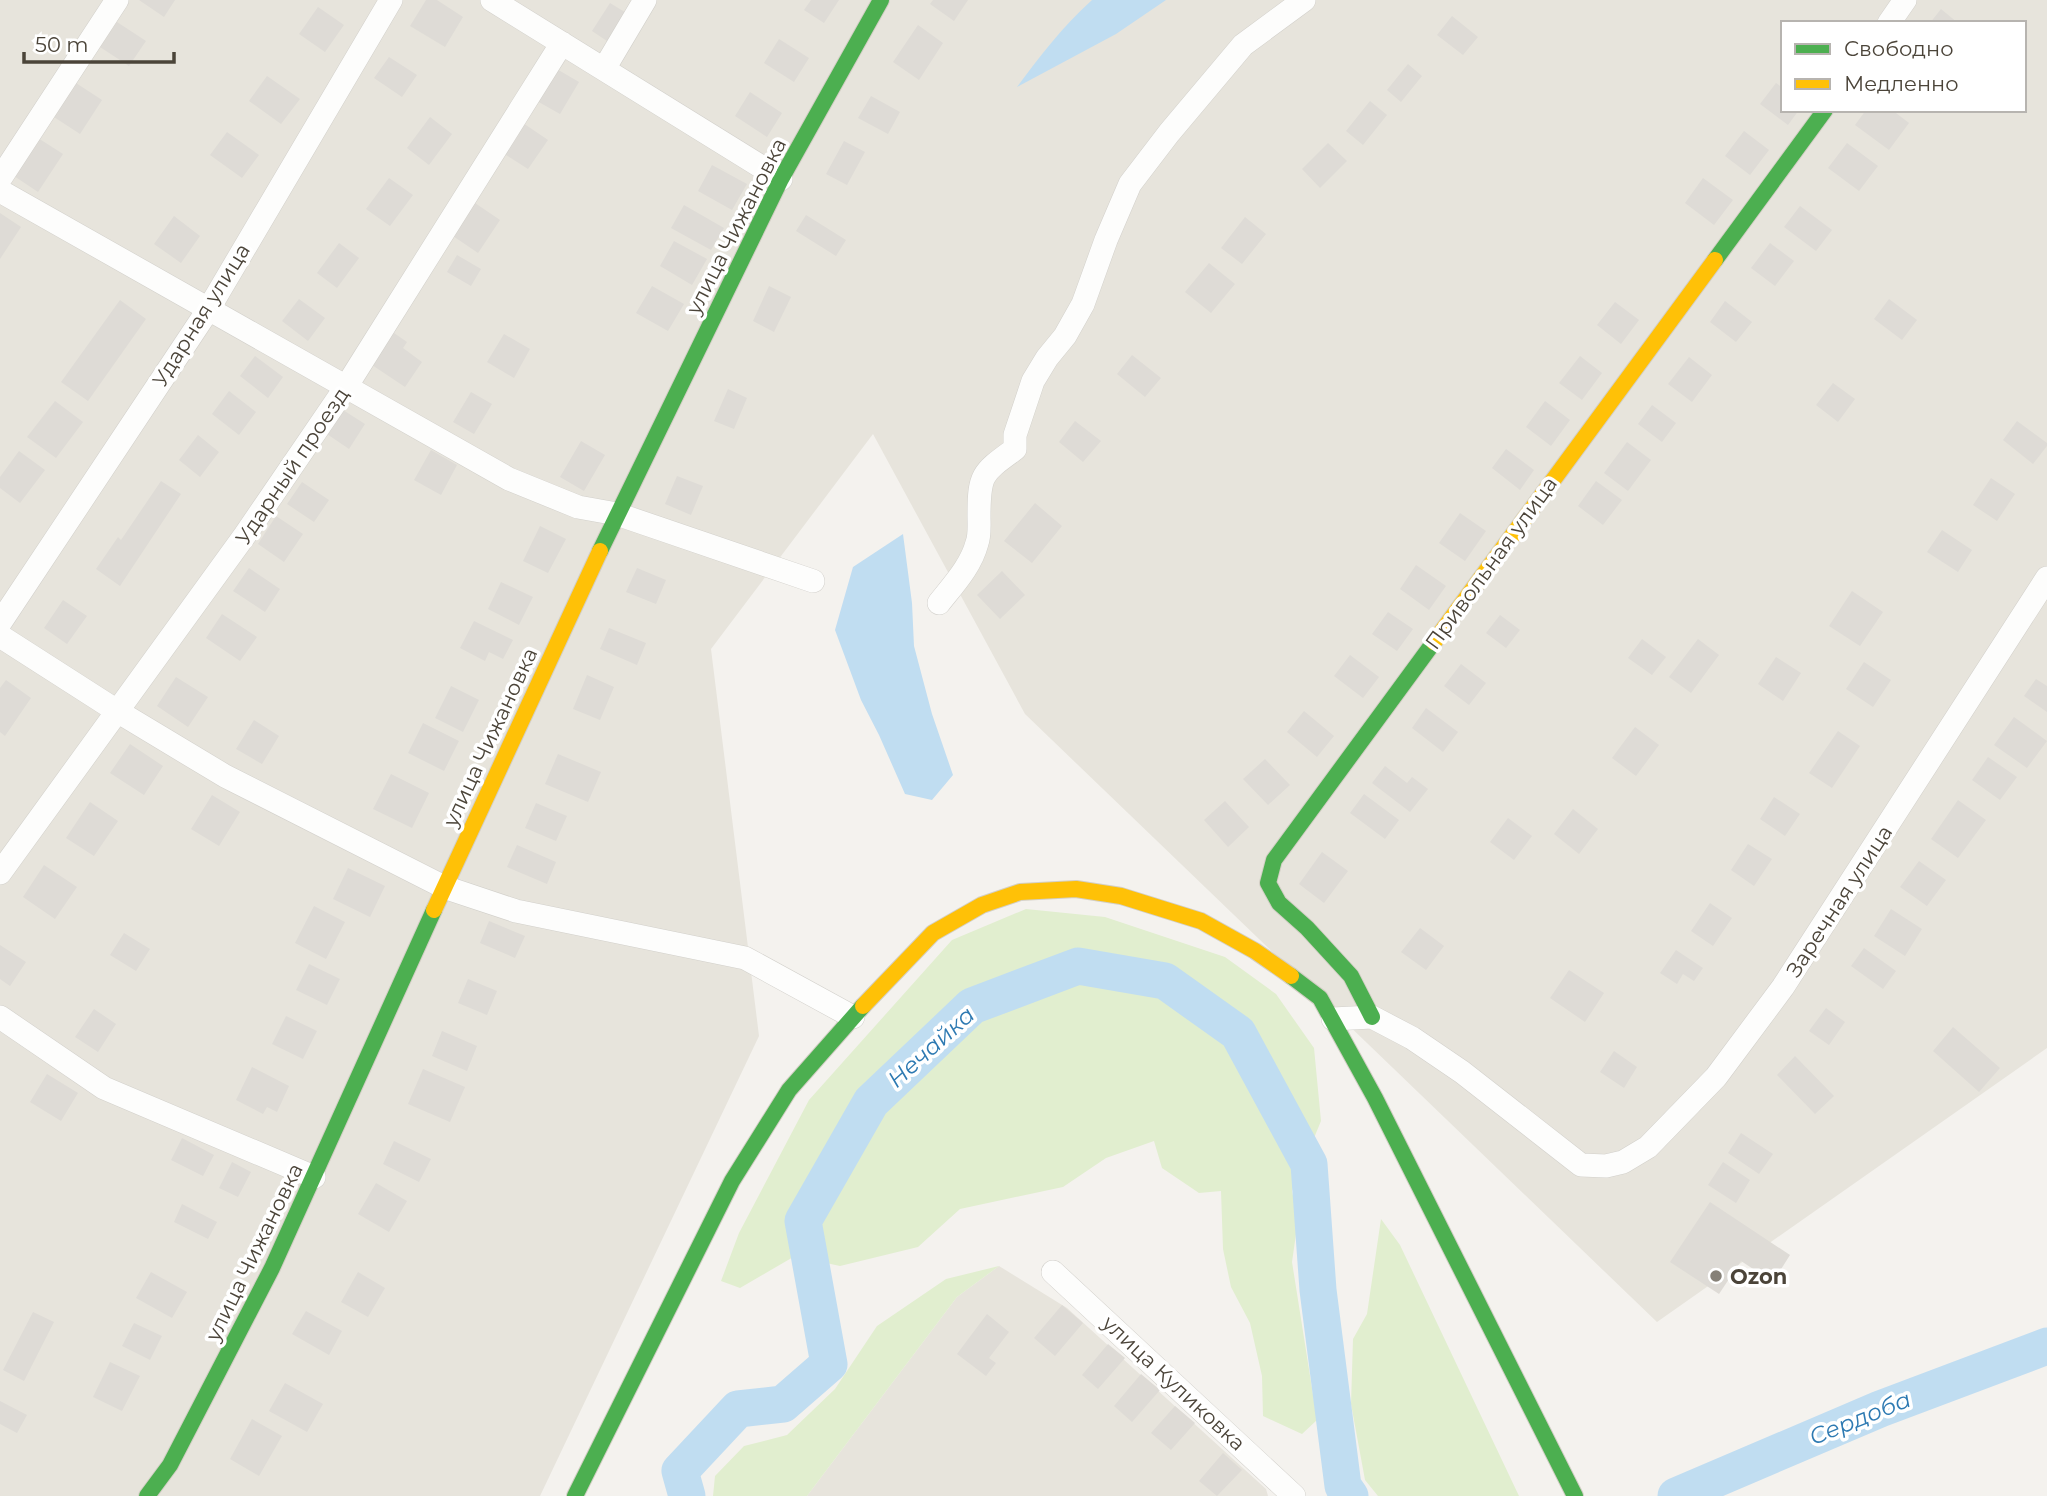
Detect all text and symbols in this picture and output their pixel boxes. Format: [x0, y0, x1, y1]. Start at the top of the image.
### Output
scale bar [24, 21, 175, 65]
legend [1781, 21, 2026, 112]
text: 50 m [35, 32, 89, 57]
text: Свободно [1844, 36, 1954, 61]
text: Медленно [1844, 71, 1959, 96]
street label: улица Чижановка [680, 134, 791, 319]
street label: Ударная улица [147, 239, 255, 391]
street label: Ударный проезд [230, 383, 354, 549]
street label: Привольная улица [1420, 472, 1562, 654]
street label: улица Чижановка [437, 644, 542, 831]
street label: Заречная улица [1781, 821, 1897, 981]
water label: Нечайка [882, 1001, 980, 1093]
street label: улица Чижановка [200, 1159, 308, 1346]
place label: Ozon [1730, 1264, 1787, 1289]
marker: Ozon [1708, 1268, 1724, 1284]
street label: улица Куликовка [1097, 1310, 1251, 1456]
water label: Сердоба [1805, 1385, 1915, 1451]

